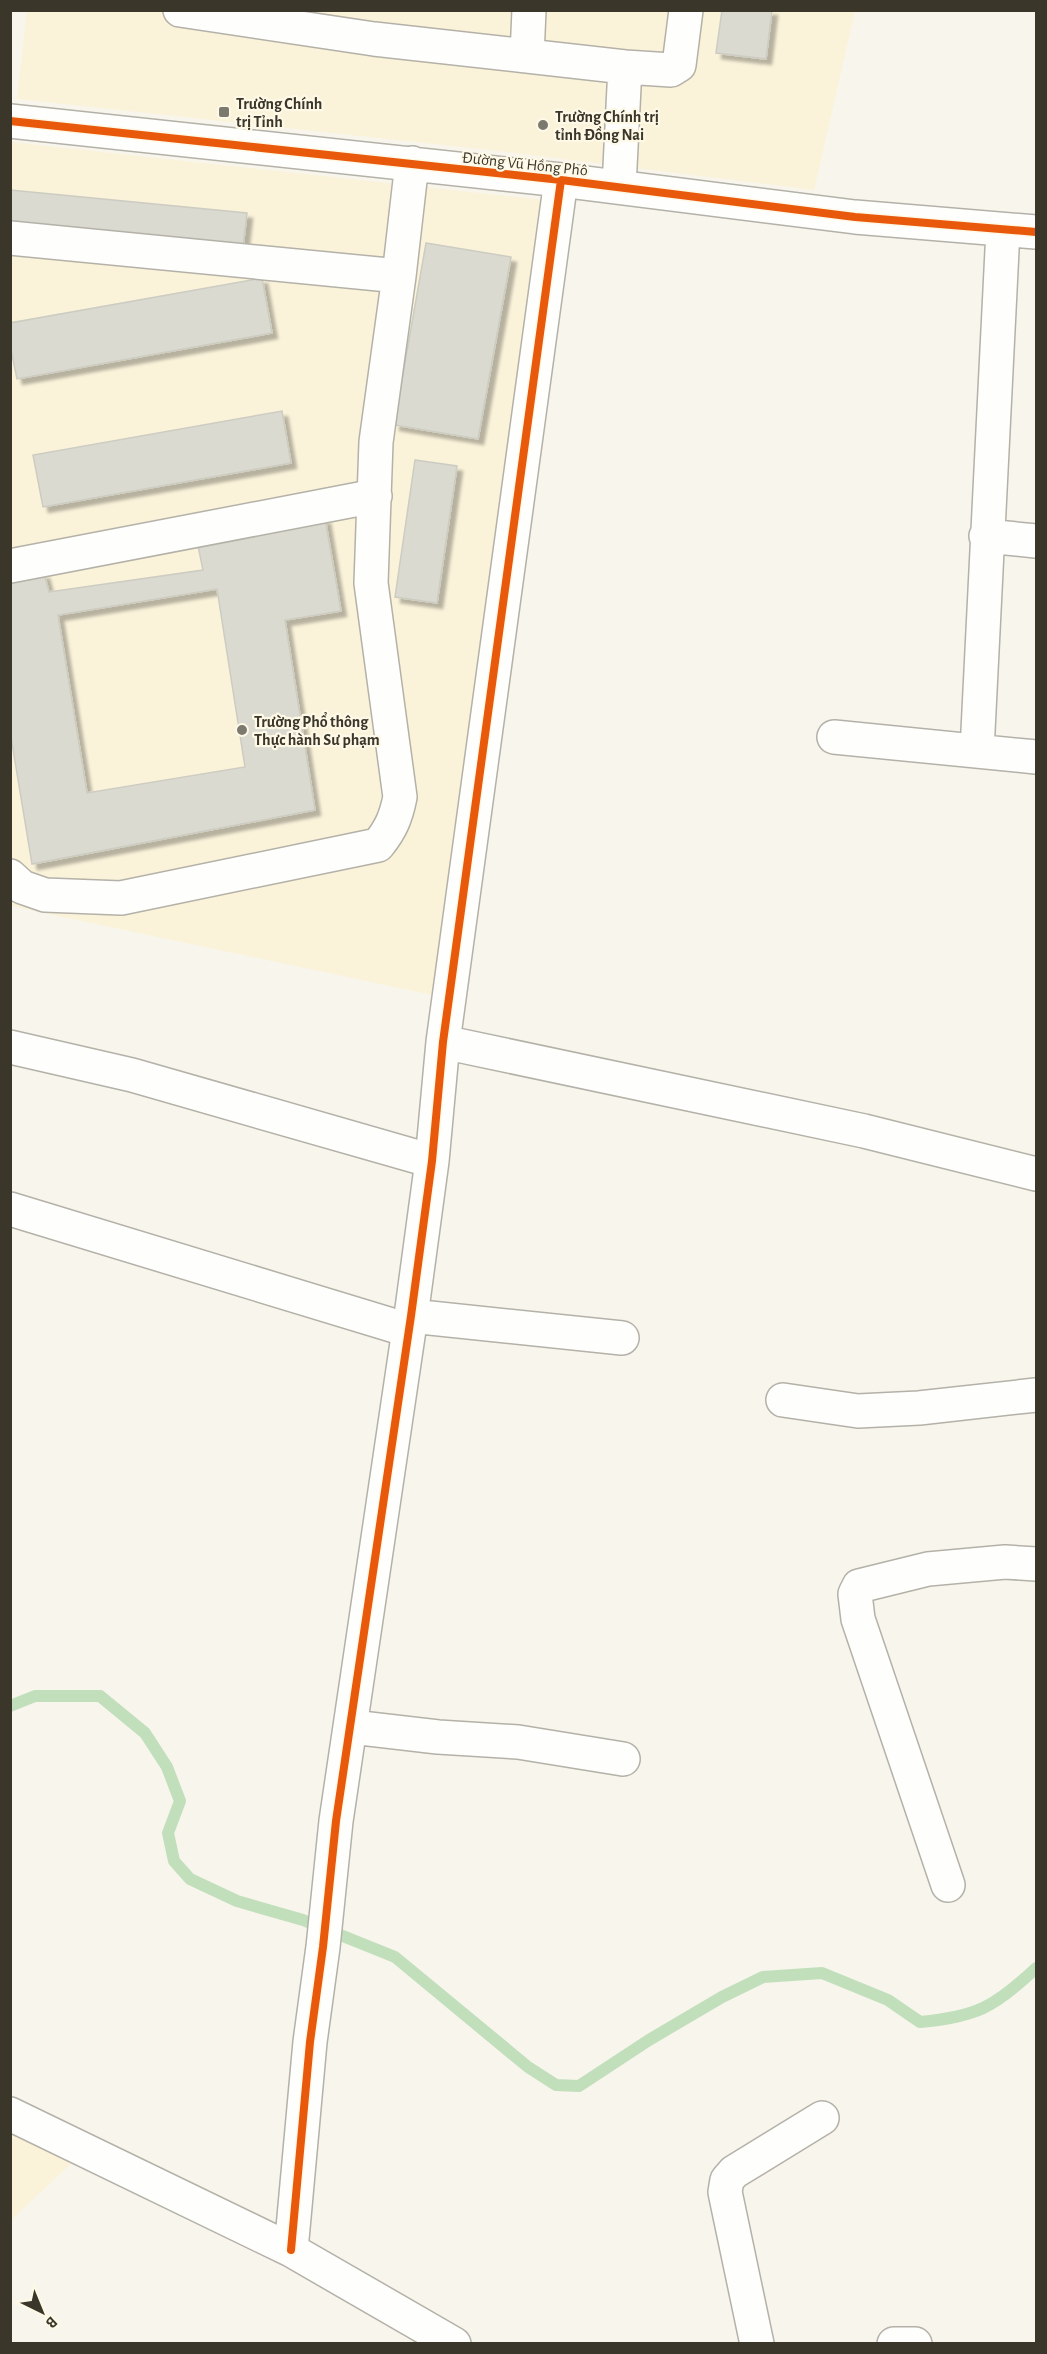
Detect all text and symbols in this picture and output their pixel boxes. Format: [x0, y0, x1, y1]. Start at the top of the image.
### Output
place label: Trường Chính trị Tỉnh [236, 96, 322, 130]
marker: Trường Chính trị Tỉnh [217, 105, 231, 119]
place label: Trường Chính trị tỉnh Đồng Nai [555, 109, 659, 143]
marker: Trường Chính trị tỉnh Đồng Nai [536, 118, 550, 132]
street label: Đường Vũ Hồng Phô [461, 149, 589, 179]
place label: Trường Phổ thông Thực hành Sư phạm [254, 712, 380, 748]
marker: Trường Phổ thông Thực hành Sư phạm [235, 723, 249, 737]
north arrow [12, 2282, 72, 2342]
text: B [43, 2313, 60, 2331]

